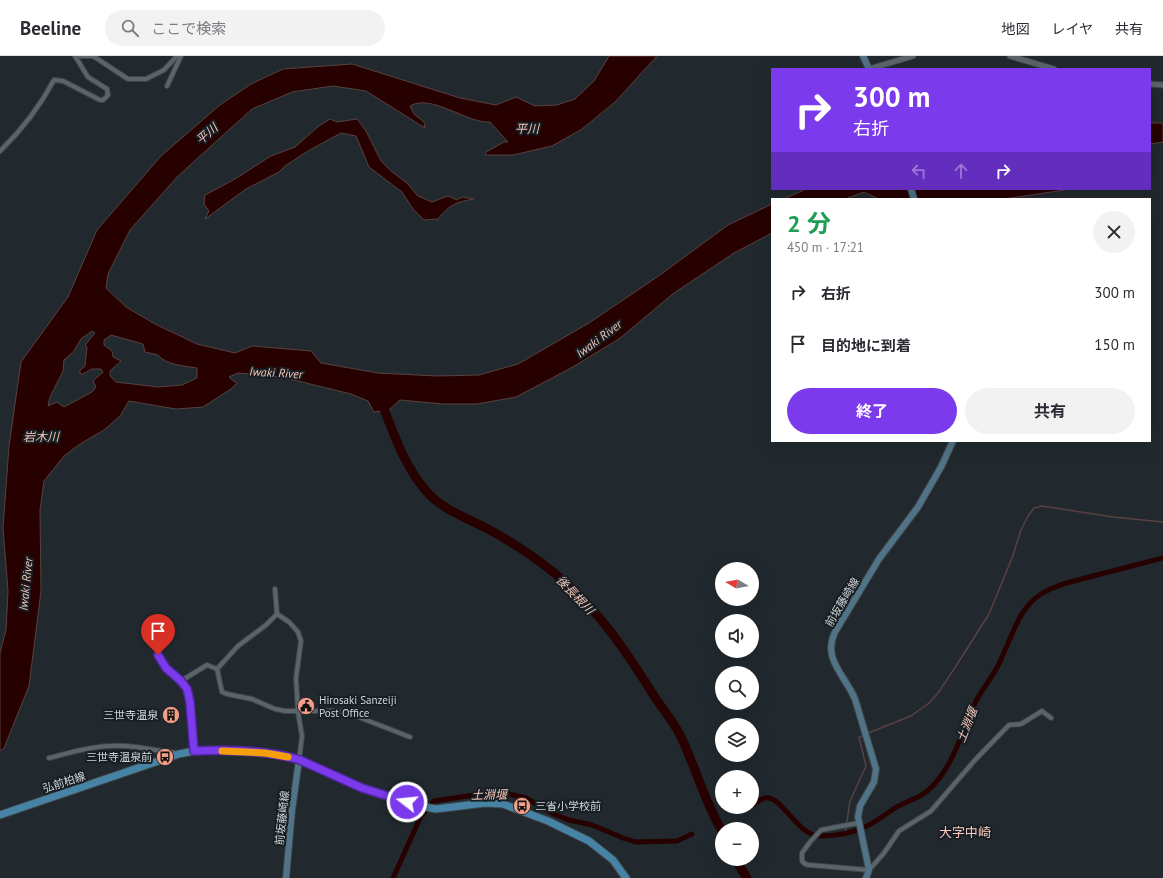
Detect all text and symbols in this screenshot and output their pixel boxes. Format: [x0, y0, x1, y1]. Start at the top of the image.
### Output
search box [105, 10, 385, 46]
text: Beeline [20, 16, 81, 40]
icon: search [119, 17, 141, 39]
text: ここで検索 [151, 19, 226, 38]
text: 地図 [1001, 20, 1029, 38]
text: レイヤ [1051, 20, 1093, 38]
text: 共有 [1115, 20, 1143, 38]
text: 300 m [853, 78, 930, 115]
icon: right [787, 84, 839, 136]
text: 右折 [853, 117, 889, 140]
water label: 平川 [193, 119, 222, 147]
water label: 平川 [515, 121, 541, 136]
icon: left [908, 160, 930, 182]
icon: ahead [950, 160, 972, 182]
icon: right [992, 160, 1014, 182]
text: 2 分 [787, 208, 831, 239]
button: close [1093, 211, 1135, 253]
text: 450 m · 17:21 [787, 239, 864, 256]
icon: right [787, 281, 809, 303]
text: 300 m [1094, 283, 1135, 302]
text: 右折 [821, 284, 851, 303]
water label: Iwaki River [573, 316, 625, 361]
icon: arrive [787, 333, 809, 355]
text: 150 m [1094, 335, 1135, 354]
text: 目的地に到着 [821, 336, 911, 355]
water label: Iwaki River [249, 364, 304, 381]
button: 終了 [787, 388, 957, 434]
button: 共有 [965, 388, 1135, 434]
water label: 岩木川 [23, 429, 61, 444]
water label: Iwaki River [15, 556, 36, 611]
north arrow [715, 562, 759, 606]
map controls [715, 562, 759, 866]
water label: 後長根川 [553, 572, 599, 619]
street label: 前坂藤崎線 [822, 575, 862, 629]
pin [141, 614, 175, 655]
button: sound [715, 614, 759, 658]
icon: arrive [147, 620, 169, 642]
button: search [715, 666, 759, 710]
place label: Hirosaki Sanzeiji Post Office [319, 693, 397, 720]
public building icon: Hirosaki Sanzeiji Post Office [296, 696, 316, 716]
water label: 土淵堰 [953, 703, 981, 744]
building icon: 三世寺温泉 [161, 705, 181, 725]
place label: 三世寺温泉 [103, 708, 159, 722]
button: layers [715, 718, 759, 762]
bus stop icon: 三世寺温泉前 [155, 747, 175, 767]
place label: 三世寺温泉前 [86, 750, 152, 764]
street label: 弘前柏線 [41, 769, 87, 795]
button: + [715, 770, 759, 814]
position arrow [386, 781, 428, 823]
water label: 土淵堰 [471, 787, 509, 802]
street label: 前坂藤崎線 [272, 790, 292, 846]
bus stop icon: 三省小学校前 [512, 796, 532, 816]
place label: 三省小学校前 [535, 799, 601, 813]
button: − [715, 822, 759, 866]
district label: 大字中崎 [939, 824, 991, 841]

